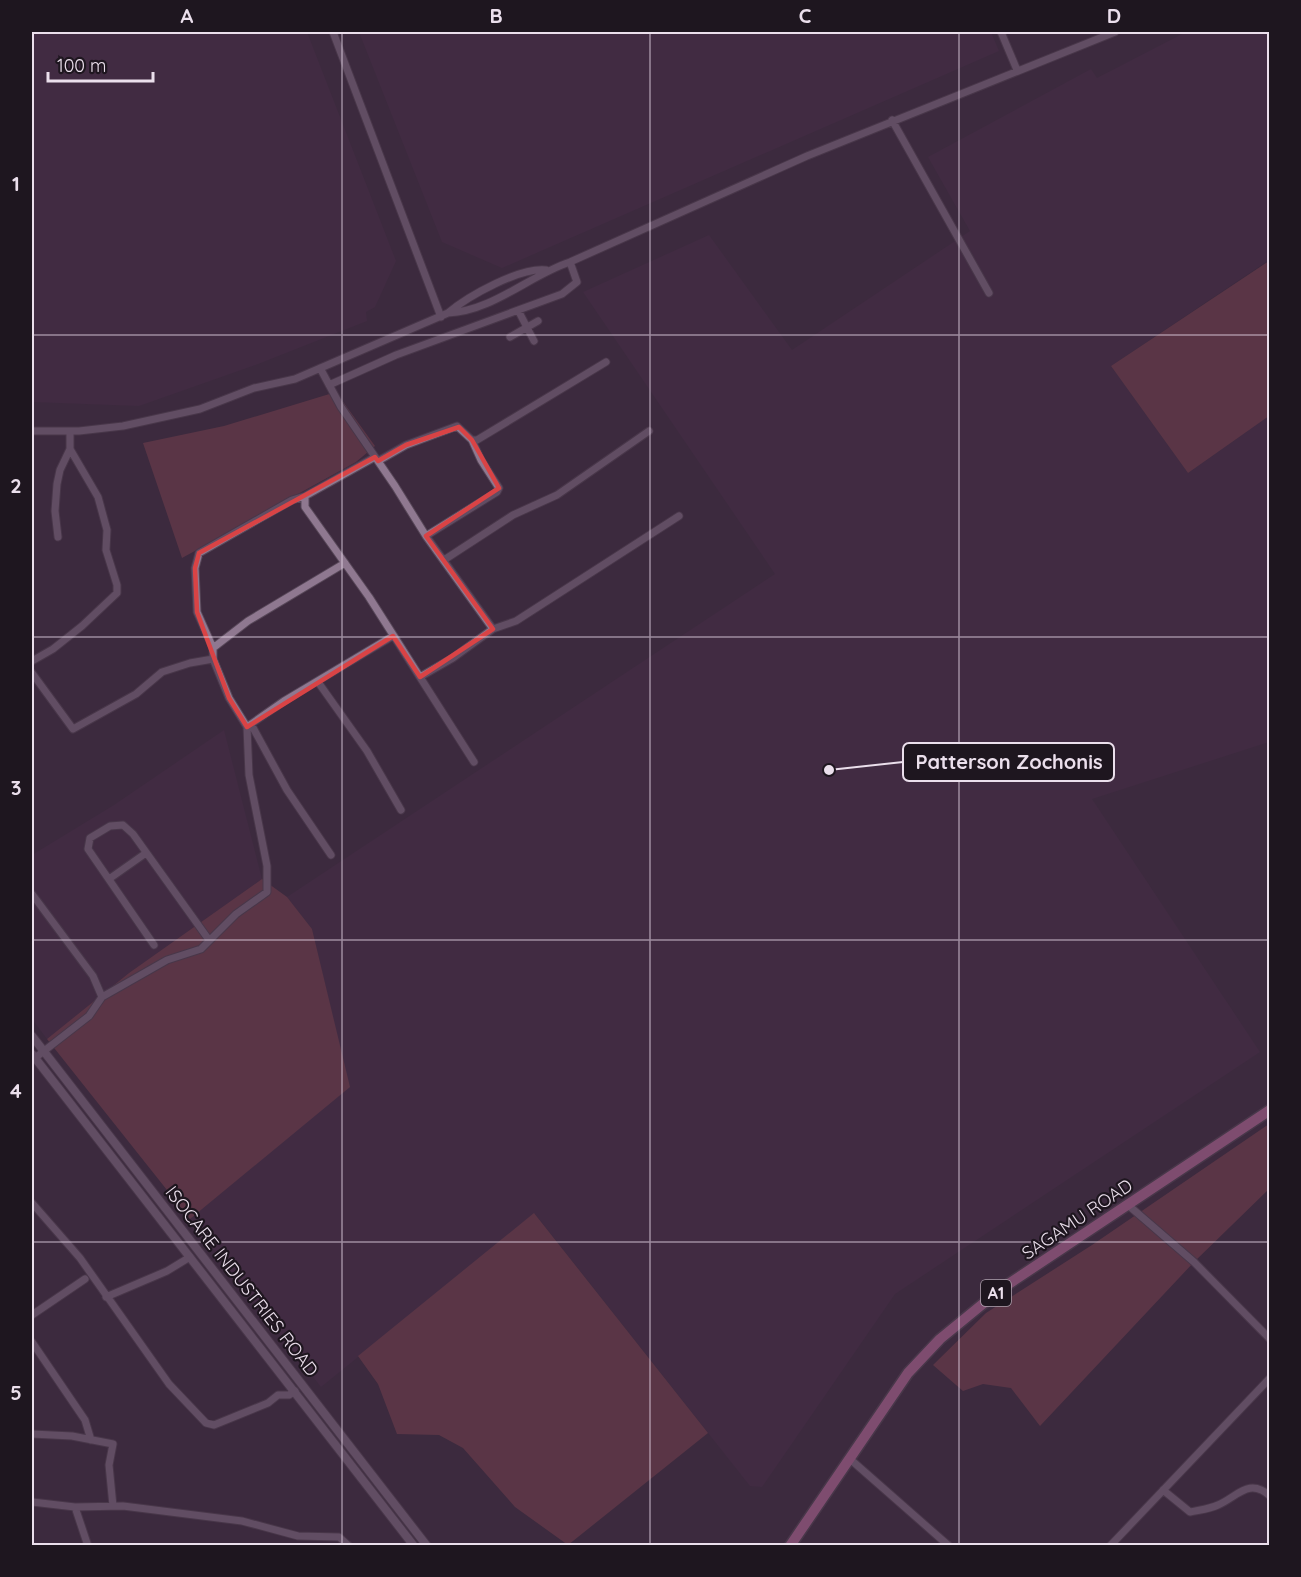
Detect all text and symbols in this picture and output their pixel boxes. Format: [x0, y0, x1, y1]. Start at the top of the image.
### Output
text: A [181, 3, 194, 28]
text: B [489, 3, 503, 28]
text: C [799, 3, 812, 28]
text: D [1107, 3, 1121, 28]
scale bar [48, 45, 153, 83]
text: 100 m [57, 54, 106, 77]
text: 1 [12, 171, 20, 196]
text: 2 [10, 473, 22, 498]
callout: Patterson Zochonis [903, 743, 1114, 781]
text: Patterson Zochonis [915, 749, 1103, 774]
text: 3 [11, 775, 21, 800]
text: 4 [10, 1078, 22, 1103]
street label: SAGAMU ROAD [1017, 1173, 1137, 1265]
street label: ISOCARE INDUSTRIES ROAD [161, 1181, 323, 1381]
road number: A1 [981, 1280, 1011, 1306]
text: 5 [10, 1380, 22, 1405]

